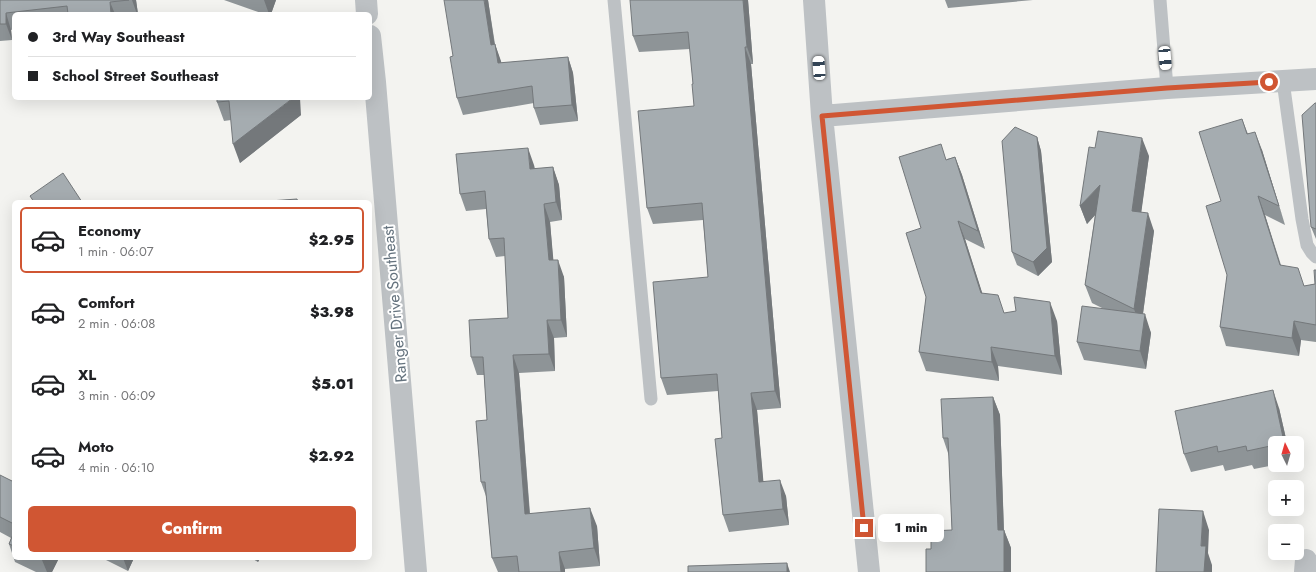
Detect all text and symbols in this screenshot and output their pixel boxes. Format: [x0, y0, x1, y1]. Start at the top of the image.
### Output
text: 3rd Way Southeast [52, 26, 184, 48]
car [1158, 46, 1172, 70]
car [812, 56, 826, 80]
text: School Street Southeast [52, 65, 219, 87]
route start [1260, 73, 1278, 91]
text: Economy [78, 220, 141, 242]
icon: car [30, 222, 66, 258]
street label: Ranger Drive Southeast [376, 224, 413, 383]
text: $2.95 [309, 229, 354, 251]
text: 1 min · 06:07 [78, 242, 154, 261]
text: Comfort [78, 292, 135, 314]
icon: car [30, 294, 66, 330]
text: $3.98 [310, 301, 354, 323]
text: 2 min · 06:08 [78, 314, 155, 333]
text: XL [78, 364, 96, 386]
icon: car [30, 366, 66, 402]
text: $5.01 [311, 373, 354, 395]
text: 3 min · 06:09 [78, 386, 156, 405]
text: Moto [78, 436, 114, 458]
north arrow [1268, 436, 1304, 472]
map controls [1268, 436, 1304, 560]
icon: car [30, 438, 66, 474]
text: $2.92 [309, 445, 354, 467]
text: 4 min · 06:10 [78, 458, 154, 477]
button: + [1268, 480, 1304, 516]
button: Confirm [28, 506, 356, 552]
callout: 1 min [878, 514, 944, 542]
text: 1 min [895, 518, 927, 537]
route end [855, 519, 873, 537]
button: − [1268, 524, 1304, 560]

